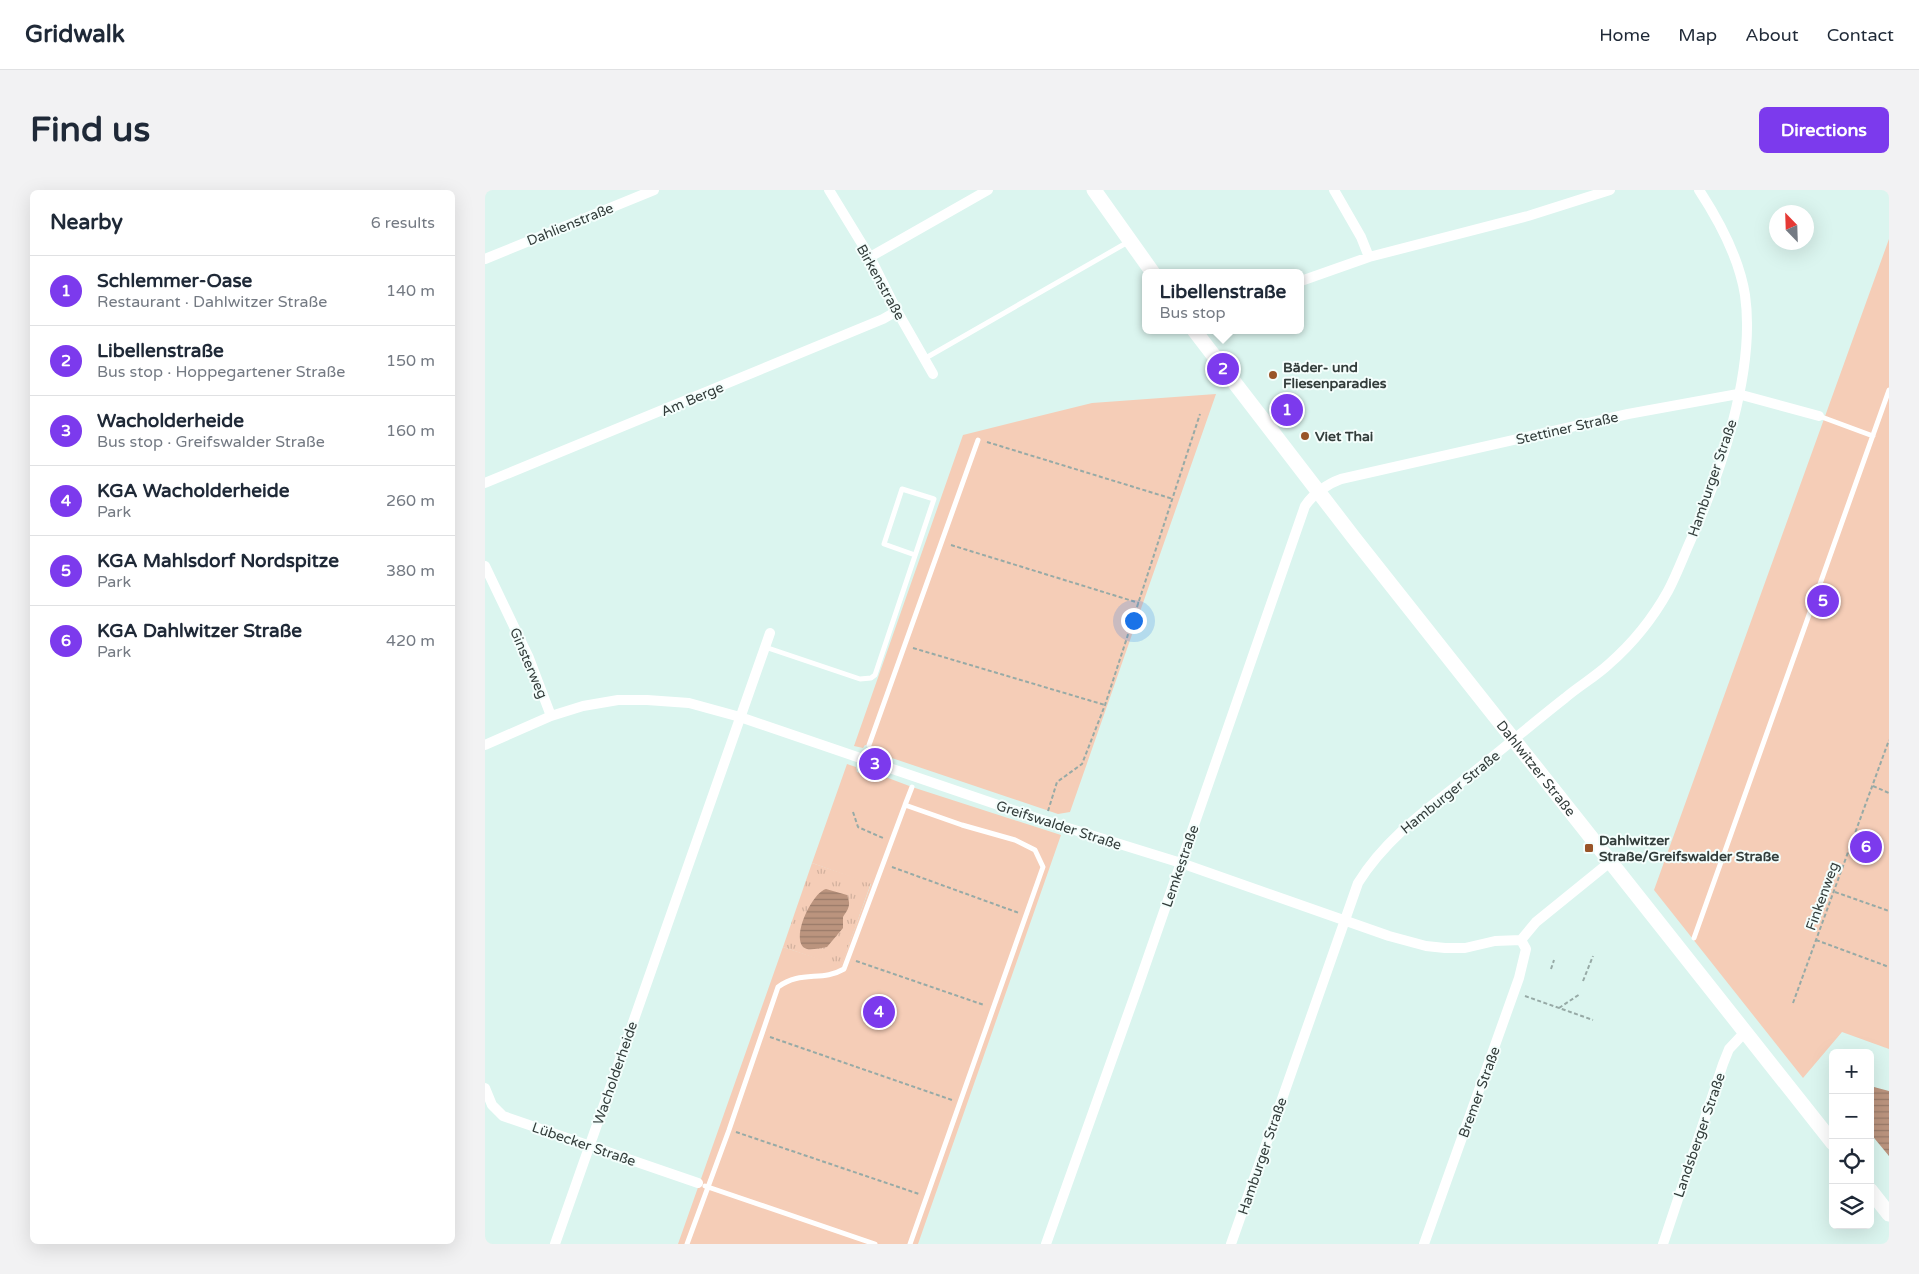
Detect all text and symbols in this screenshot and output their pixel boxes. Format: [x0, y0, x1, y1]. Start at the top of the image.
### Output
text: Gridwalk [25, 20, 125, 49]
text: Home [1599, 24, 1650, 46]
text: Map [1678, 24, 1717, 46]
text: About [1745, 24, 1799, 46]
text: Contact [1827, 24, 1894, 46]
button: Directions [1759, 107, 1889, 153]
text: Find us [30, 109, 150, 151]
street label: Dahlienstraße [524, 199, 616, 250]
north arrow [1769, 205, 1814, 250]
text: Nearby [50, 210, 123, 235]
text: 6 results [371, 213, 435, 233]
street label: Birkenstraße [853, 241, 908, 323]
popup [1142, 269, 1304, 334]
text: Schlemmer-Oase [97, 270, 252, 292]
text: 1 [61, 281, 71, 301]
text: 140 m [386, 281, 435, 301]
text: Libellenstraße [1160, 281, 1286, 303]
text: Restaurant · Dahlwitzer Straße [97, 292, 327, 312]
text: Bus stop [1160, 303, 1226, 323]
text: Libellenstraße [97, 340, 224, 362]
pin: 2 [1207, 350, 1239, 388]
text: 2 [61, 351, 71, 371]
text: 150 m [386, 351, 435, 371]
place label: Bäder- und Fliesenparadies [1283, 359, 1387, 392]
text: Bus stop · Hoppegartener Straße [97, 362, 345, 382]
marker: Bäder- und Fliesenparadies [1267, 369, 1279, 381]
street label: Am Berge [658, 379, 726, 420]
pin: 1 [1271, 391, 1303, 429]
street label: Stettiner Straße [1514, 408, 1620, 449]
text: Wacholderheide [97, 410, 244, 432]
street label: Hamburger Straße [1684, 417, 1741, 539]
text: 3 [61, 421, 71, 441]
text: 160 m [386, 421, 435, 441]
place label: Viet Thai [1315, 428, 1373, 445]
marker: Viet Thai [1299, 430, 1311, 442]
text: Bus stop · Greifswalder Straße [97, 432, 325, 452]
text: KGA Wacholderheide [97, 480, 290, 502]
text: 4 [61, 491, 71, 511]
text: 260 m [386, 491, 435, 511]
text: Park [97, 502, 131, 522]
text: KGA Mahlsdorf Nordspitze [97, 550, 339, 572]
text: 5 [61, 561, 71, 581]
text: 380 m [386, 561, 435, 581]
text: Park [97, 572, 131, 592]
pin: 5 [1807, 582, 1839, 620]
your location [1121, 608, 1147, 634]
text: KGA Dahlwitzer Straße [97, 620, 302, 642]
street label: Ginsterweg [506, 625, 551, 701]
text: 6 [61, 631, 71, 651]
text: 420 m [386, 631, 435, 651]
text: Park [97, 642, 131, 662]
street label: Dahlwitzer Straße [1493, 717, 1579, 820]
pin: 3 [859, 745, 891, 783]
street label: Hamburger Straße [1397, 747, 1503, 838]
street label: Greifswalder Straße [994, 797, 1124, 854]
street label: Lemkestraße [1158, 823, 1203, 910]
pin: 6 [1850, 828, 1882, 866]
place label: Dahlwitzer Straße/Greifswalder Straße [1599, 832, 1779, 865]
marker: Dahlwitzer Straße/Greifswalder Straße [1583, 842, 1595, 854]
street label: Finkenweg [1802, 859, 1843, 933]
pin: 4 [863, 993, 895, 1031]
street label: Wacholderheide [590, 1019, 641, 1127]
street label: Bremer Straße [1455, 1044, 1504, 1140]
map controls [1829, 1049, 1874, 1229]
button: + [1829, 1049, 1874, 1094]
street label: Landsberger Straße [1670, 1070, 1729, 1200]
button: − [1829, 1094, 1874, 1139]
street label: Hamburger Straße [1234, 1095, 1291, 1217]
street label: Lübecker Straße [530, 1119, 638, 1170]
button: locate [1829, 1139, 1874, 1184]
button: layers [1829, 1184, 1874, 1229]

